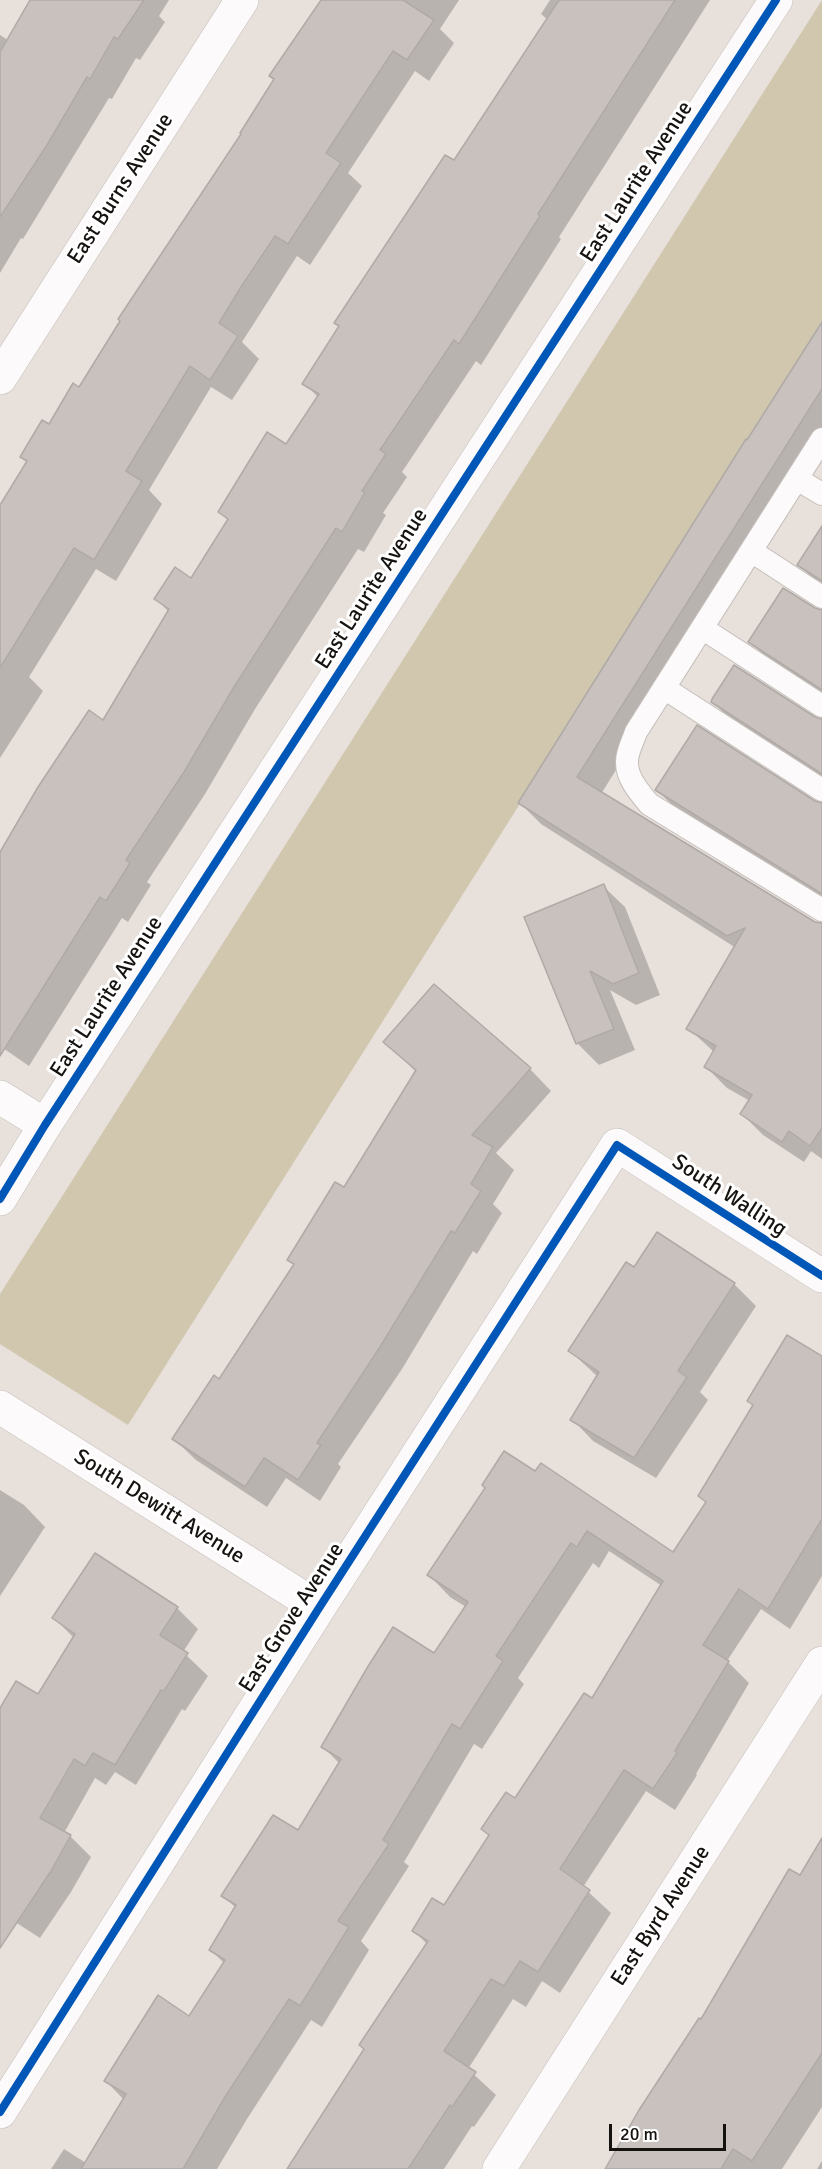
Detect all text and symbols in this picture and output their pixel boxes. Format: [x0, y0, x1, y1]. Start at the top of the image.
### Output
street label: East Laurite Avenue [575, 97, 699, 267]
street label: East Burns Avenue [62, 109, 180, 269]
street label: East Laurite Avenue [310, 504, 434, 674]
street label: East Laurite Avenue [45, 912, 169, 1082]
street label: South Walling [667, 1149, 791, 1243]
street label: South Dewitt Avenue [69, 1444, 249, 1570]
street label: East Grove Avenue [234, 1538, 350, 1698]
street label: East Byrd Avenue [606, 1841, 716, 1991]
scale bar [612, 2112, 729, 2150]
text: 20 m [620, 2123, 658, 2145]

